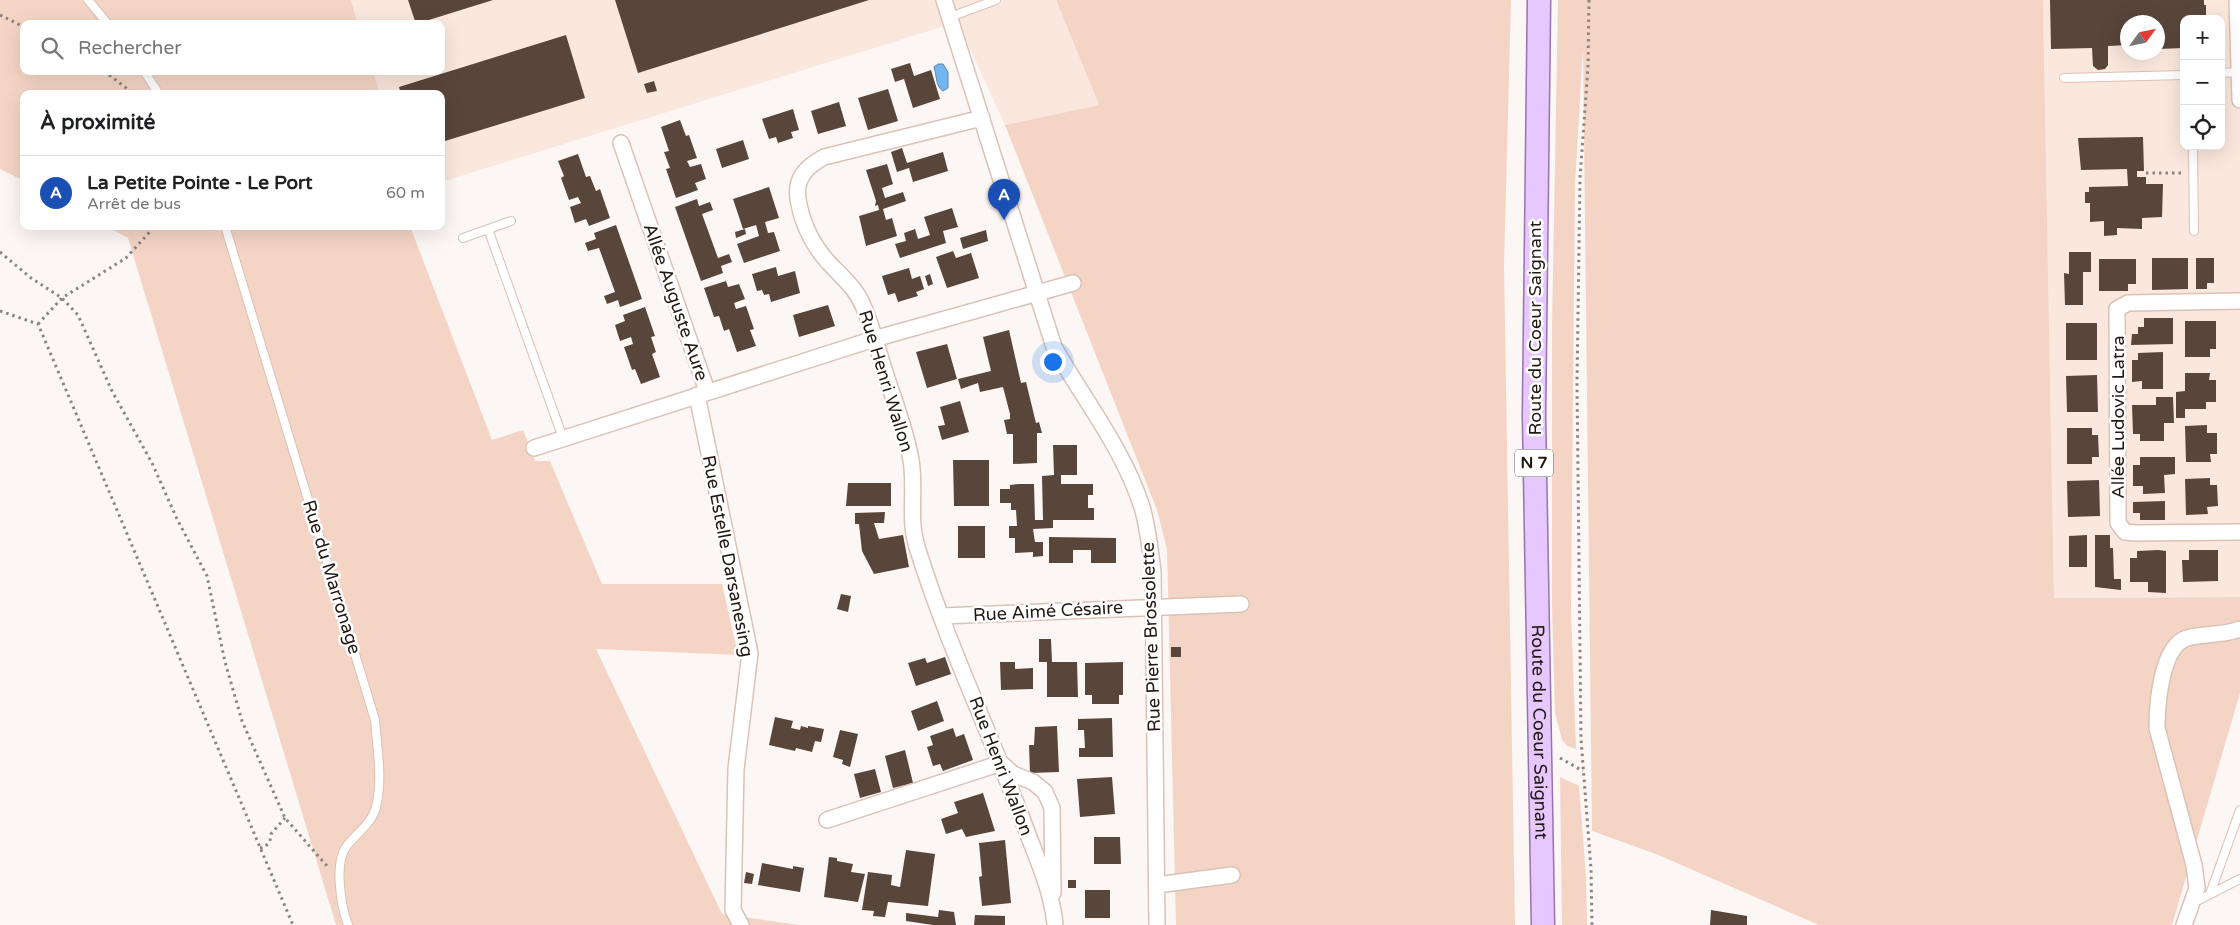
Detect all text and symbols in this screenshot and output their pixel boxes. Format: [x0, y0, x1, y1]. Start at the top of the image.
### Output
north arrow [2120, 15, 2165, 60]
map controls [2180, 15, 2225, 150]
button: + [2180, 15, 2225, 60]
search box [20, 20, 445, 75]
icon: search [38, 34, 66, 62]
text: Rechercher [78, 37, 181, 59]
button: − [2180, 60, 2225, 105]
button: locate [2180, 105, 2225, 150]
text: À proximité [40, 110, 155, 135]
text: La Petite Pointe - Le Port [87, 172, 313, 194]
pin: A [988, 179, 1020, 220]
text: A [50, 183, 62, 203]
text: 60 m [386, 183, 425, 203]
text: Arrêt de bus [87, 194, 181, 214]
street label: Allée Auguste Aure [639, 220, 713, 384]
street label: Route du Coeur Saignant [1524, 220, 1546, 435]
street label: Rue Henri Wallon [854, 307, 918, 455]
street label: Allée Ludovic Latra [2107, 335, 2129, 499]
your location [1040, 349, 1066, 375]
road number: N 7 [1515, 449, 1553, 476]
street label: Rue Estelle Darsanesing [698, 453, 758, 659]
street label: Rue du Marronage [298, 497, 366, 657]
street label: Rue Pierre Brossolette [1137, 542, 1165, 732]
street label: Rue Aimé Césaire [972, 596, 1124, 626]
street label: Route du Coeur Saignant [1527, 624, 1552, 840]
street label: Rue Henri Wallon [964, 693, 1038, 839]

